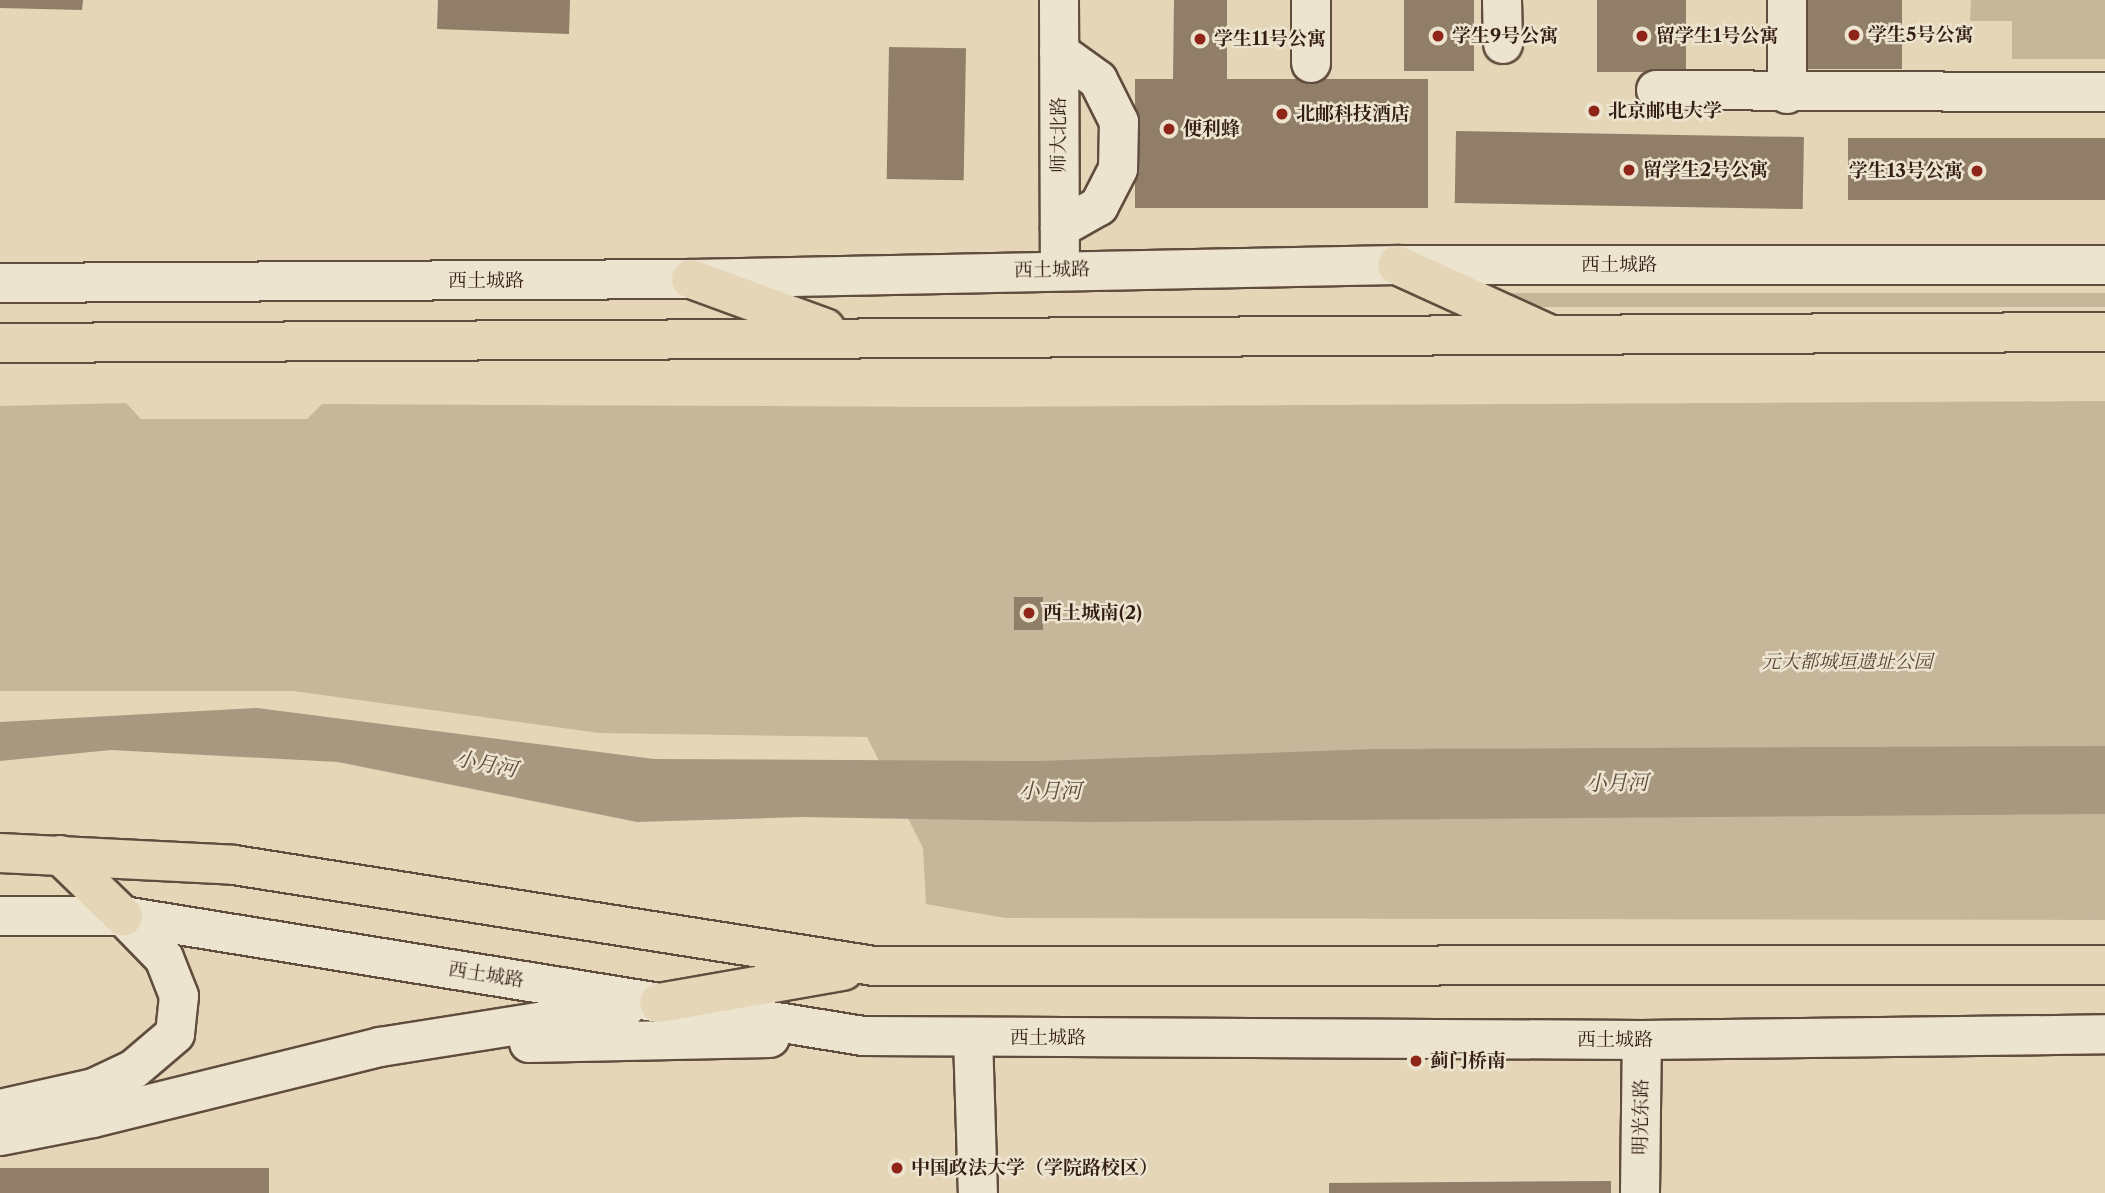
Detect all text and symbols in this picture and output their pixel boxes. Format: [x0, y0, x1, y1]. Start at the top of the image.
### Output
place label: 学生5号公寓 [1868, 24, 1973, 46]
place label: 学生9号公寓 [1452, 25, 1558, 47]
place label: 留学生1号公寓 [1656, 25, 1779, 47]
marker: 学生5号公寓 [1846, 27, 1862, 43]
place label: 学生11号公寓 [1214, 28, 1326, 50]
marker: 学生9号公寓 [1430, 28, 1446, 44]
marker: 留学生1号公寓 [1634, 28, 1650, 44]
marker: 学生11号公寓 [1192, 31, 1208, 47]
street label: 师大北路 [1048, 97, 1070, 173]
place label: 北京邮电大学 [1608, 100, 1722, 122]
place label: 北邮科技酒店 [1296, 103, 1410, 125]
marker: 北京邮电大学 [1586, 103, 1602, 119]
marker: 北邮科技酒店 [1274, 106, 1290, 122]
place label: 便利蜂 [1183, 118, 1240, 140]
marker: 便利蜂 [1161, 121, 1177, 137]
place label: 留学生2号公寓 [1643, 159, 1768, 181]
place label: 学生13号公寓 [1849, 160, 1963, 182]
marker: 留学生2号公寓 [1621, 162, 1637, 178]
marker: 学生13号公寓 [1969, 163, 1985, 179]
street label: 西土城路 [1581, 254, 1657, 276]
street label: 西土城路 [1014, 258, 1090, 282]
street label: 西土城路 [448, 270, 524, 292]
place label: 西土城南(2) [1043, 602, 1142, 624]
marker: 西土城南(2) [1021, 605, 1037, 621]
park label: 元大都城垣遗址公园 [1762, 651, 1932, 673]
water label: 小月河 [453, 746, 519, 782]
water label: 小月河 [1585, 770, 1649, 796]
water label: 小月河 [1019, 778, 1081, 804]
street label: 西土城路 [447, 958, 525, 992]
street label: 西土城路 [1010, 1027, 1086, 1049]
street label: 西土城路 [1577, 1029, 1653, 1051]
place label: 蓟门桥南 [1430, 1050, 1506, 1072]
marker: 蓟门桥南 [1408, 1053, 1424, 1069]
street label: 明光东路 [1629, 1079, 1653, 1155]
place label: 中国政法大学（学院路校区） [911, 1157, 1158, 1179]
marker: 中国政法大学（学院路校区） [889, 1160, 905, 1176]

